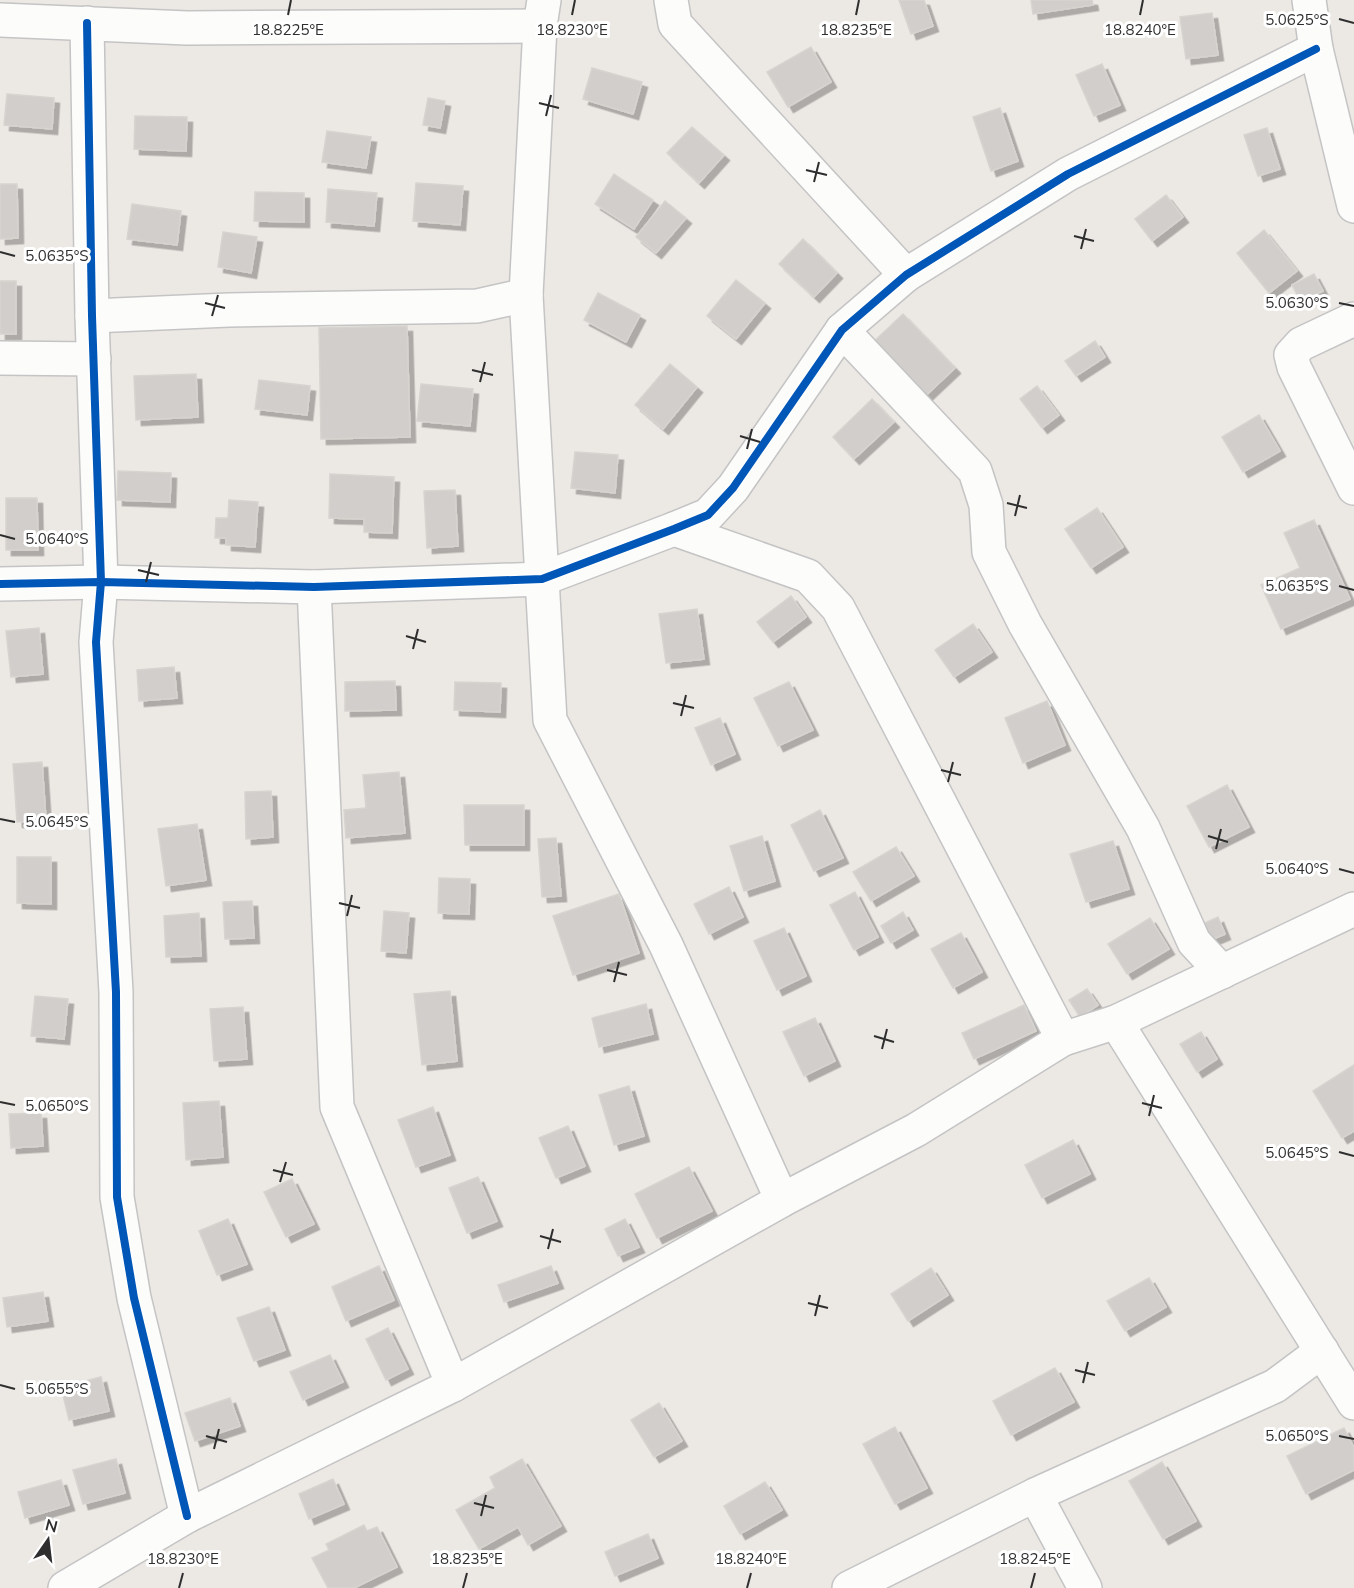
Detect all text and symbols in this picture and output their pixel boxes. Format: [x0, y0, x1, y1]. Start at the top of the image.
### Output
text: 5.0625°S [1265, 10, 1329, 29]
text: 18.8225°E [252, 20, 324, 39]
text: 18.8230°E [536, 20, 608, 39]
text: 18.8235°E [820, 20, 892, 39]
text: 18.8240°E [1104, 20, 1176, 39]
text: 5.0635°S [25, 246, 89, 265]
text: 5.0630°S [1265, 293, 1329, 312]
text: 5.0640°S [25, 529, 89, 548]
text: 5.0635°S [1265, 576, 1329, 595]
text: 5.0645°S [25, 812, 89, 831]
text: 5.0640°S [1265, 859, 1329, 878]
text: 5.0650°S [25, 1096, 89, 1115]
text: 5.0645°S [1265, 1143, 1329, 1162]
text: 5.0655°S [25, 1379, 89, 1398]
text: 5.0650°S [1265, 1426, 1329, 1445]
north arrow [18, 1510, 78, 1570]
text: N [43, 1514, 60, 1537]
text: 18.8230°E [147, 1549, 219, 1568]
text: 18.8235°E [431, 1549, 503, 1568]
text: 18.8240°E [715, 1549, 787, 1568]
text: 18.8245°E [999, 1549, 1071, 1568]

